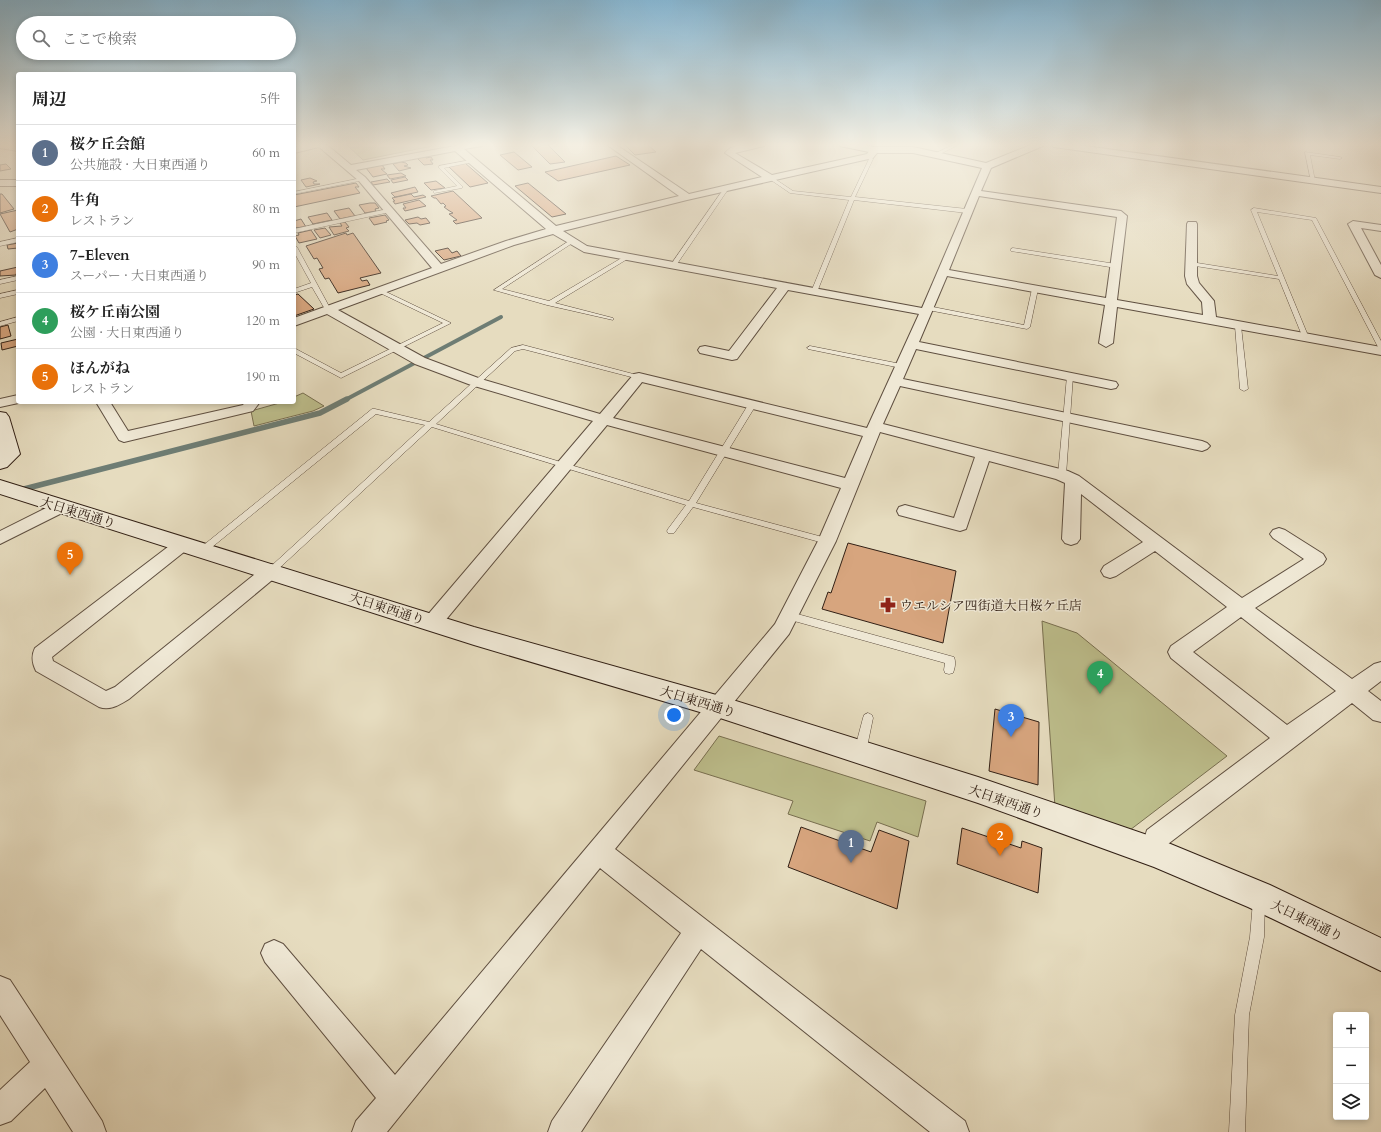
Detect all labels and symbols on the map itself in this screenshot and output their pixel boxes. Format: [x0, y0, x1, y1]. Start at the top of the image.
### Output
street label: 大日東西通り [38, 493, 118, 533]
pin: 5 [57, 542, 83, 575]
street label: 大日東西通り [347, 588, 427, 630]
pharmacy icon: ウエルシア四街道大日桜ケ丘店 [879, 596, 897, 614]
place label: ウエルシア四街道大日桜ケ丘店 [900, 597, 1082, 615]
pin: 4 [1087, 661, 1113, 694]
street label: 大日東西通り [658, 682, 738, 722]
pin: 3 [998, 704, 1024, 737]
your location [664, 705, 684, 725]
street label: 大日東西通り [966, 781, 1045, 823]
pin: 2 [987, 823, 1013, 856]
pin: 1 [838, 830, 864, 863]
street label: 大日東西通り [1268, 896, 1346, 946]

